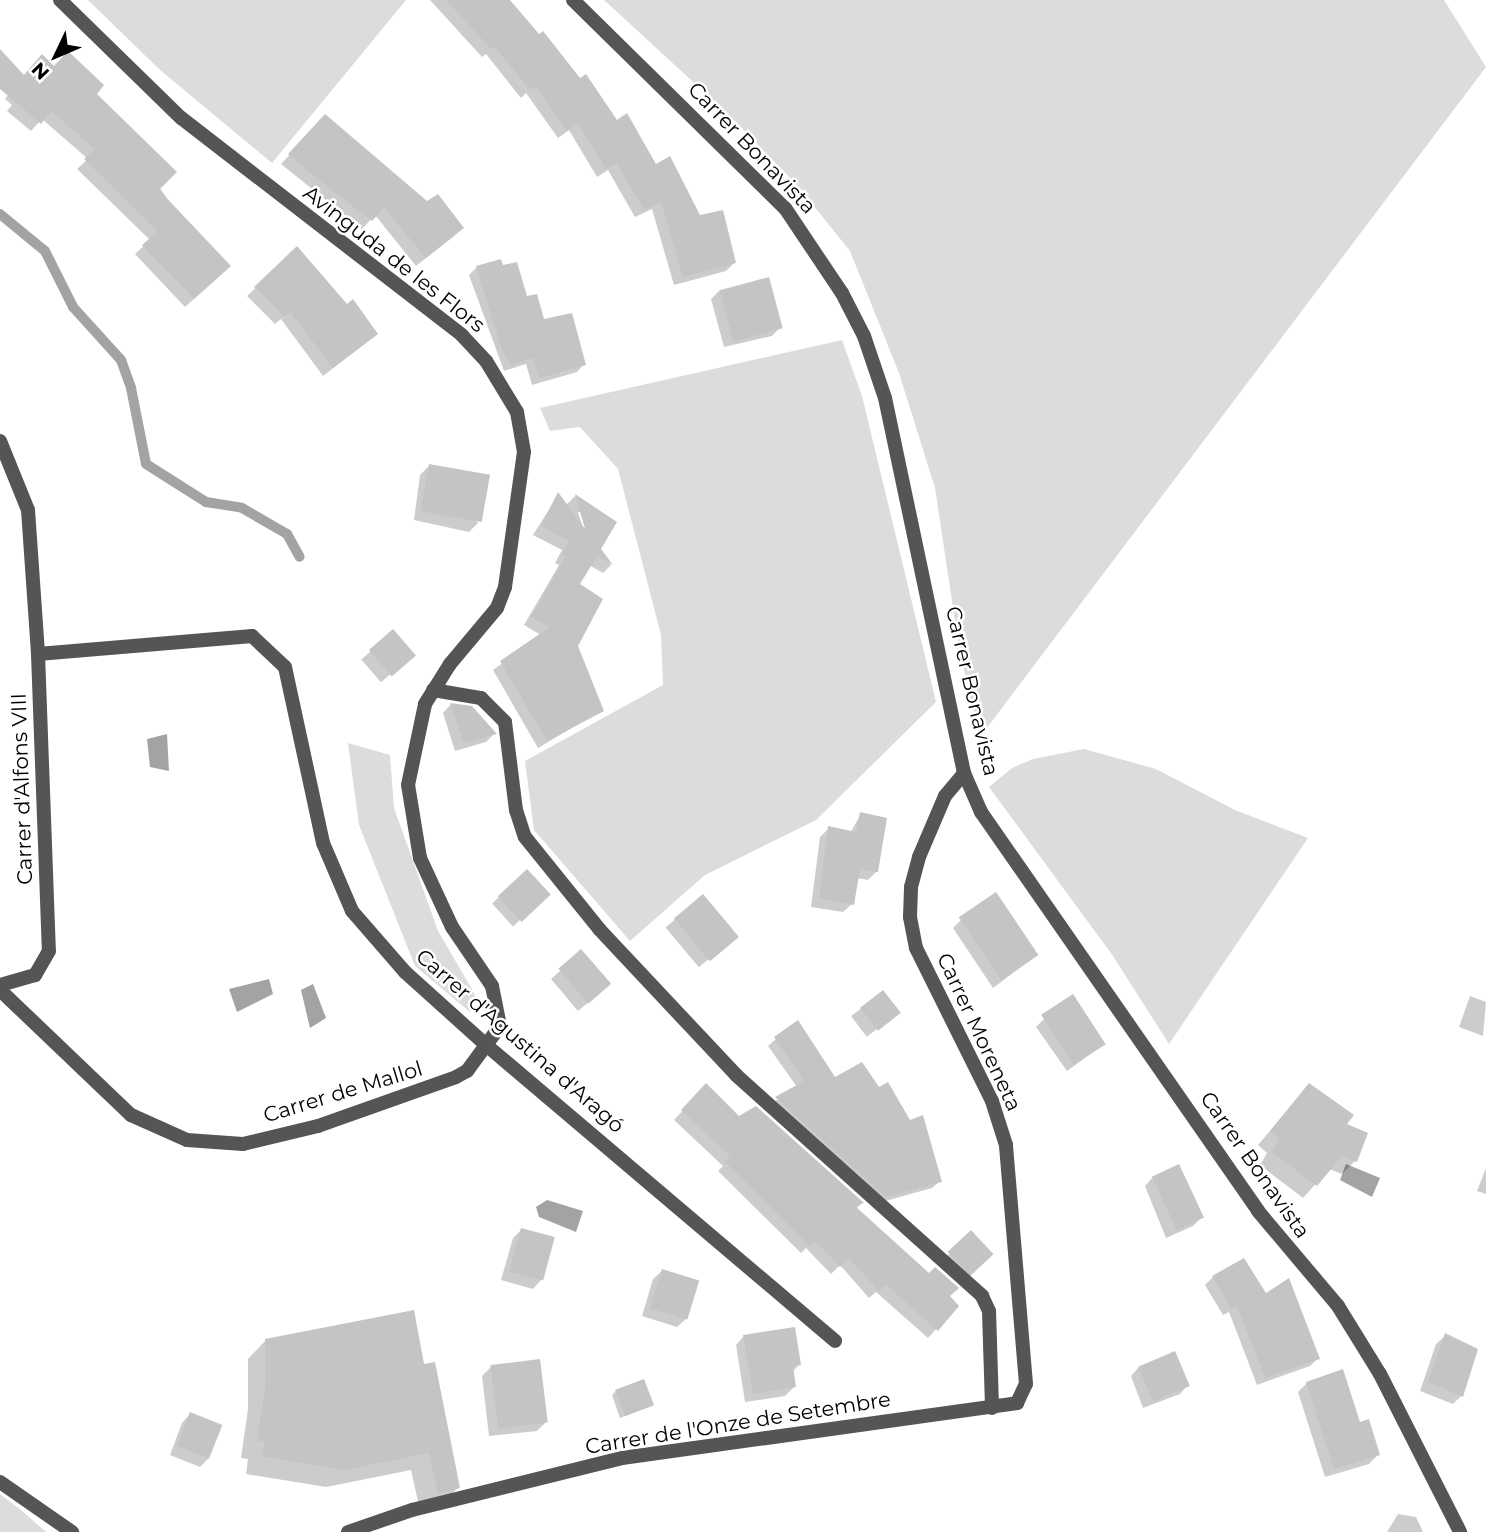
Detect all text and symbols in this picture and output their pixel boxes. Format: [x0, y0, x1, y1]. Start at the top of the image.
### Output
north arrow [21, 21, 91, 91]
text: N [27, 57, 54, 84]
street label: Carrer Bonavista [683, 77, 821, 219]
street label: Avinguda de les Flors [298, 180, 490, 338]
street label: Carrer Bonavista [940, 604, 1004, 778]
street label: Carrer d'Alfons VIII [6, 693, 38, 885]
street label: Carrer d'Agustina d'Aragó [411, 944, 629, 1138]
street label: Carrer Moreneta [931, 949, 1027, 1115]
street label: Carrer de Mallol [260, 1056, 426, 1128]
street label: Carrer Bonavista [1195, 1087, 1315, 1243]
street label: Carrer de l'Onze de Setembre [584, 1386, 892, 1460]

